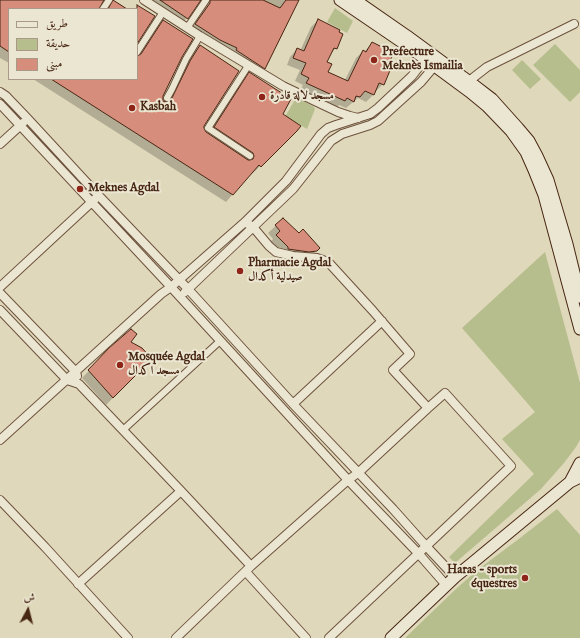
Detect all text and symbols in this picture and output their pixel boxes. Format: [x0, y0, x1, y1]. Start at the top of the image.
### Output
legend [8, 8, 138, 80]
text: طريق [46, 16, 68, 31]
text: حديقة [46, 36, 70, 51]
place label: Prefecture Meknès Ismailia [382, 46, 463, 74]
marker: Prefecture Meknès Ismailia [369, 55, 379, 65]
text: مبنى [46, 56, 62, 71]
place label: مسجد لالة قادرة [270, 90, 334, 104]
marker: مسجد لالة قادرة [257, 92, 267, 102]
place label: Kasbah [140, 101, 176, 115]
marker: Kasbah [127, 103, 137, 113]
place label: Meknes Agdal [88, 182, 159, 196]
marker: Meknes Agdal [75, 184, 85, 194]
place label: Pharmacie Agdal صيدلية أكدال [248, 257, 331, 285]
marker: Pharmacie Agdal صيدلية أكدال [235, 266, 245, 276]
place label: Mosquée Agdal مسجد اكدال [128, 351, 205, 379]
marker: Mosquée Agdal مسجد اكدال [115, 360, 125, 370]
place label: Haras - sports équestres [447, 564, 517, 592]
marker: Haras - sports équestres [520, 573, 530, 583]
north arrow [8, 590, 48, 630]
text: ش [23, 590, 36, 606]

